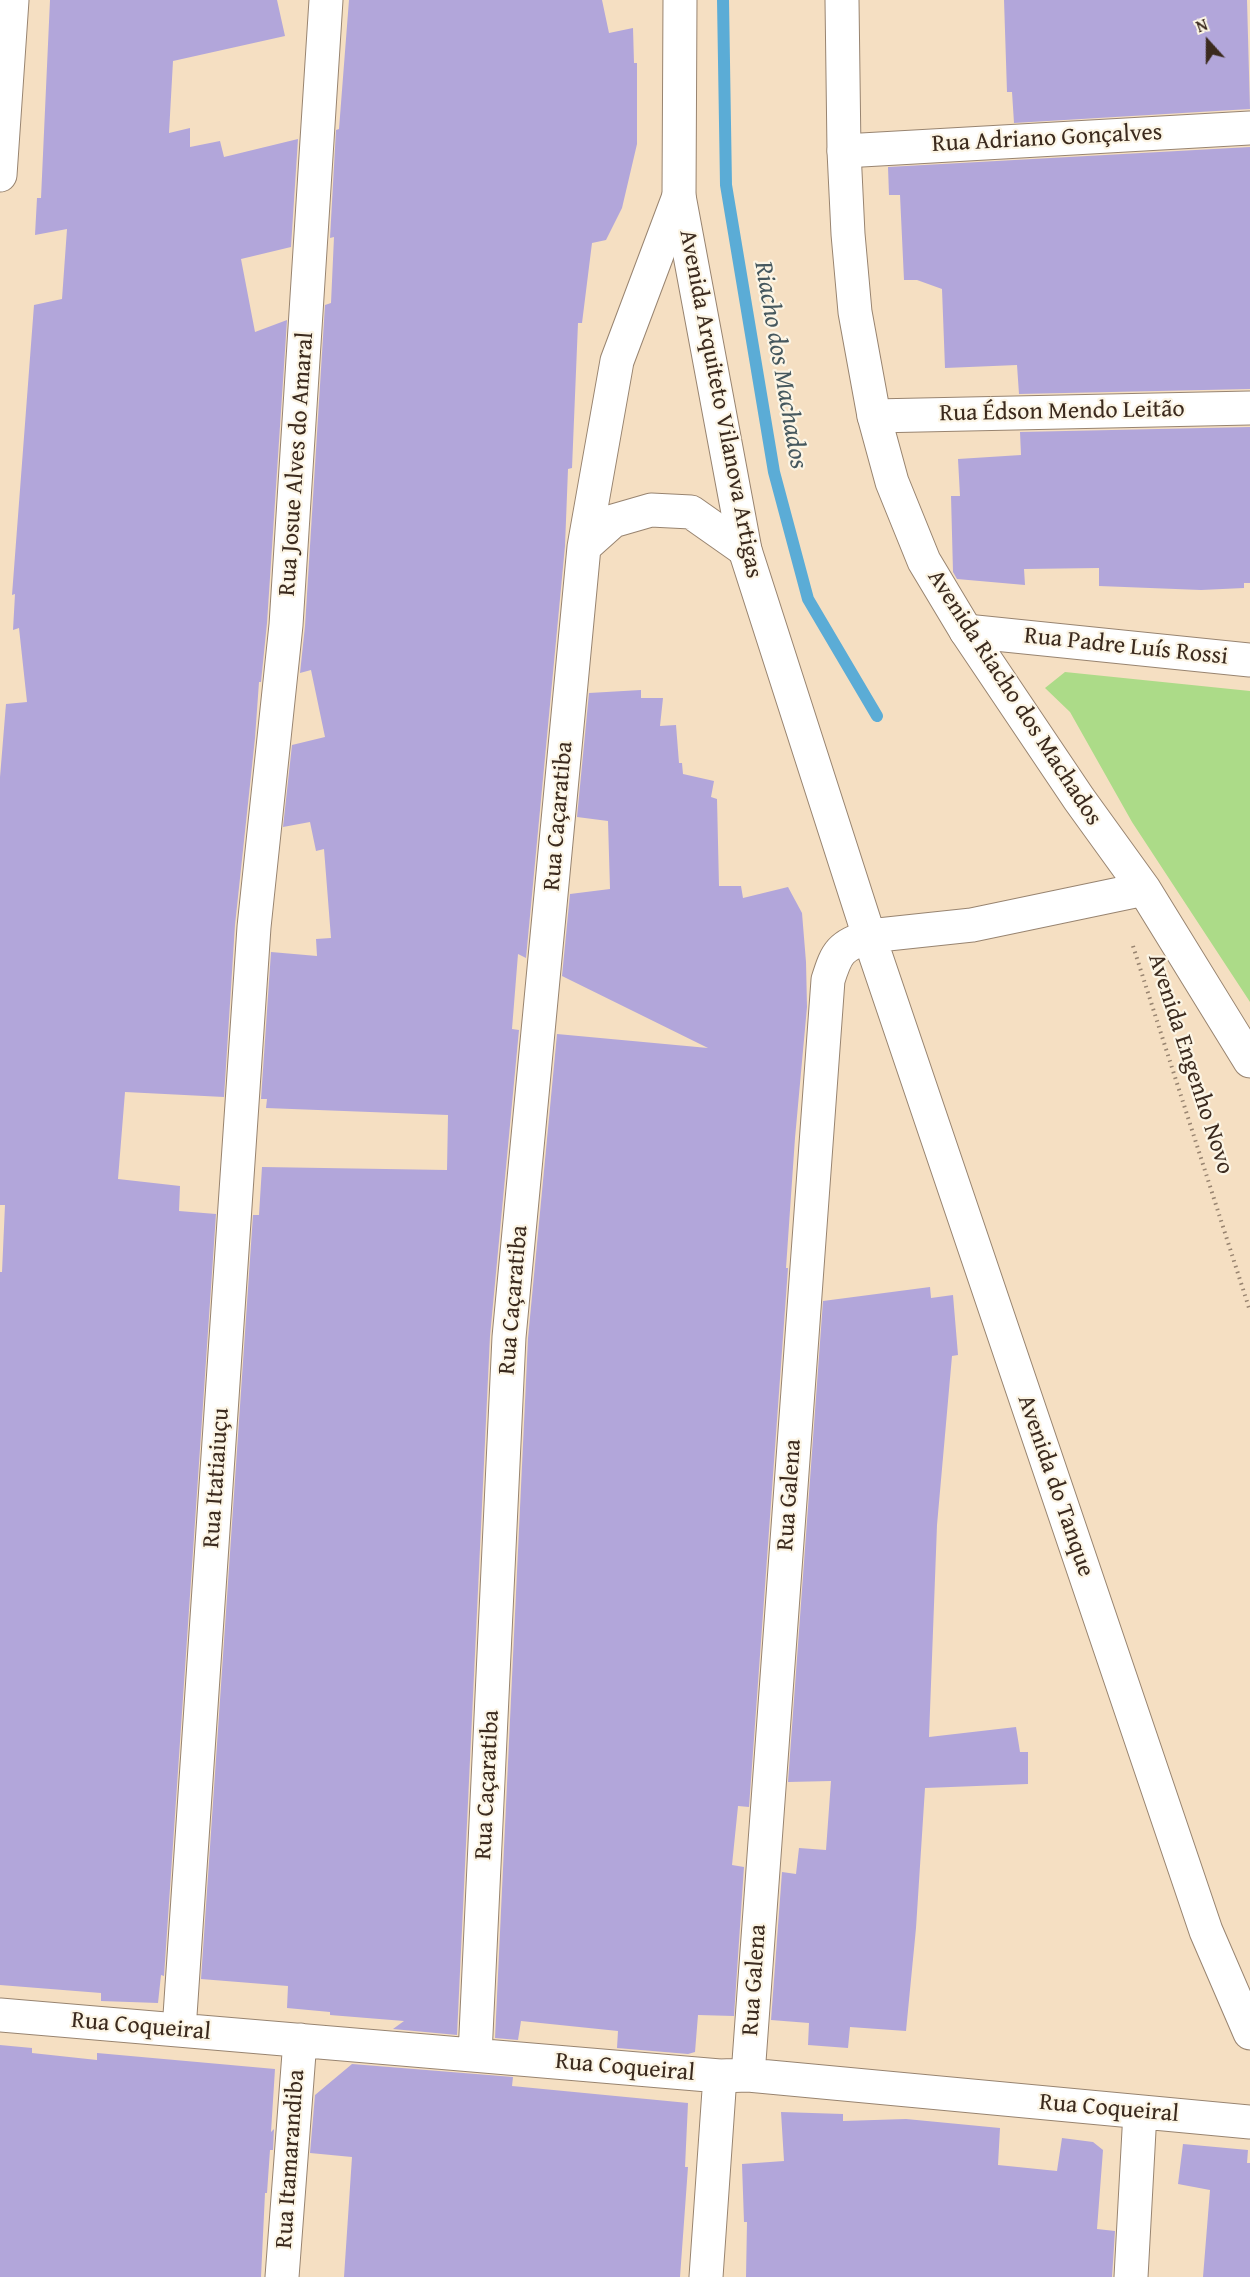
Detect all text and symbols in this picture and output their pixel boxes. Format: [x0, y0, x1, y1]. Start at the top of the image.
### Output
north arrow [1178, 12, 1238, 72]
text: N [1192, 12, 1211, 38]
street label: Rua Adriano Gonçalves [931, 119, 1163, 159]
street label: Avenida Arquiteto Vilanova Artigas [672, 227, 768, 581]
water label: Riacho dos Machados [746, 259, 814, 471]
street label: Rua Josue Alves do Amaral [273, 331, 321, 597]
street label: Rua Édson Mendo Leitão [939, 395, 1185, 429]
street label: Avenida Riacho dos Machados [920, 565, 1108, 831]
street label: Rua Padre Luís Rossi [1023, 622, 1229, 672]
street label: Rua Caçaratiba [538, 740, 580, 892]
street label: Avenida Engenho Novo [1141, 950, 1239, 1178]
street label: Rua Caçaratiba [493, 1224, 535, 1376]
street label: Avenida do Tanque [1010, 1391, 1100, 1581]
street label: Rua Itatiaiuçu [198, 1407, 236, 1549]
street label: Rua Galena [772, 1438, 808, 1552]
street label: Rua Caçaratiba [470, 1709, 506, 1861]
street label: Rua Galena [737, 1923, 773, 2037]
street label: Rua Coqueiral [70, 2007, 212, 2047]
street label: Rua Coqueiral [554, 2048, 696, 2088]
street label: Rua Itamarandiba [270, 2069, 312, 2249]
street label: Rua Coqueiral [1038, 2089, 1180, 2129]

